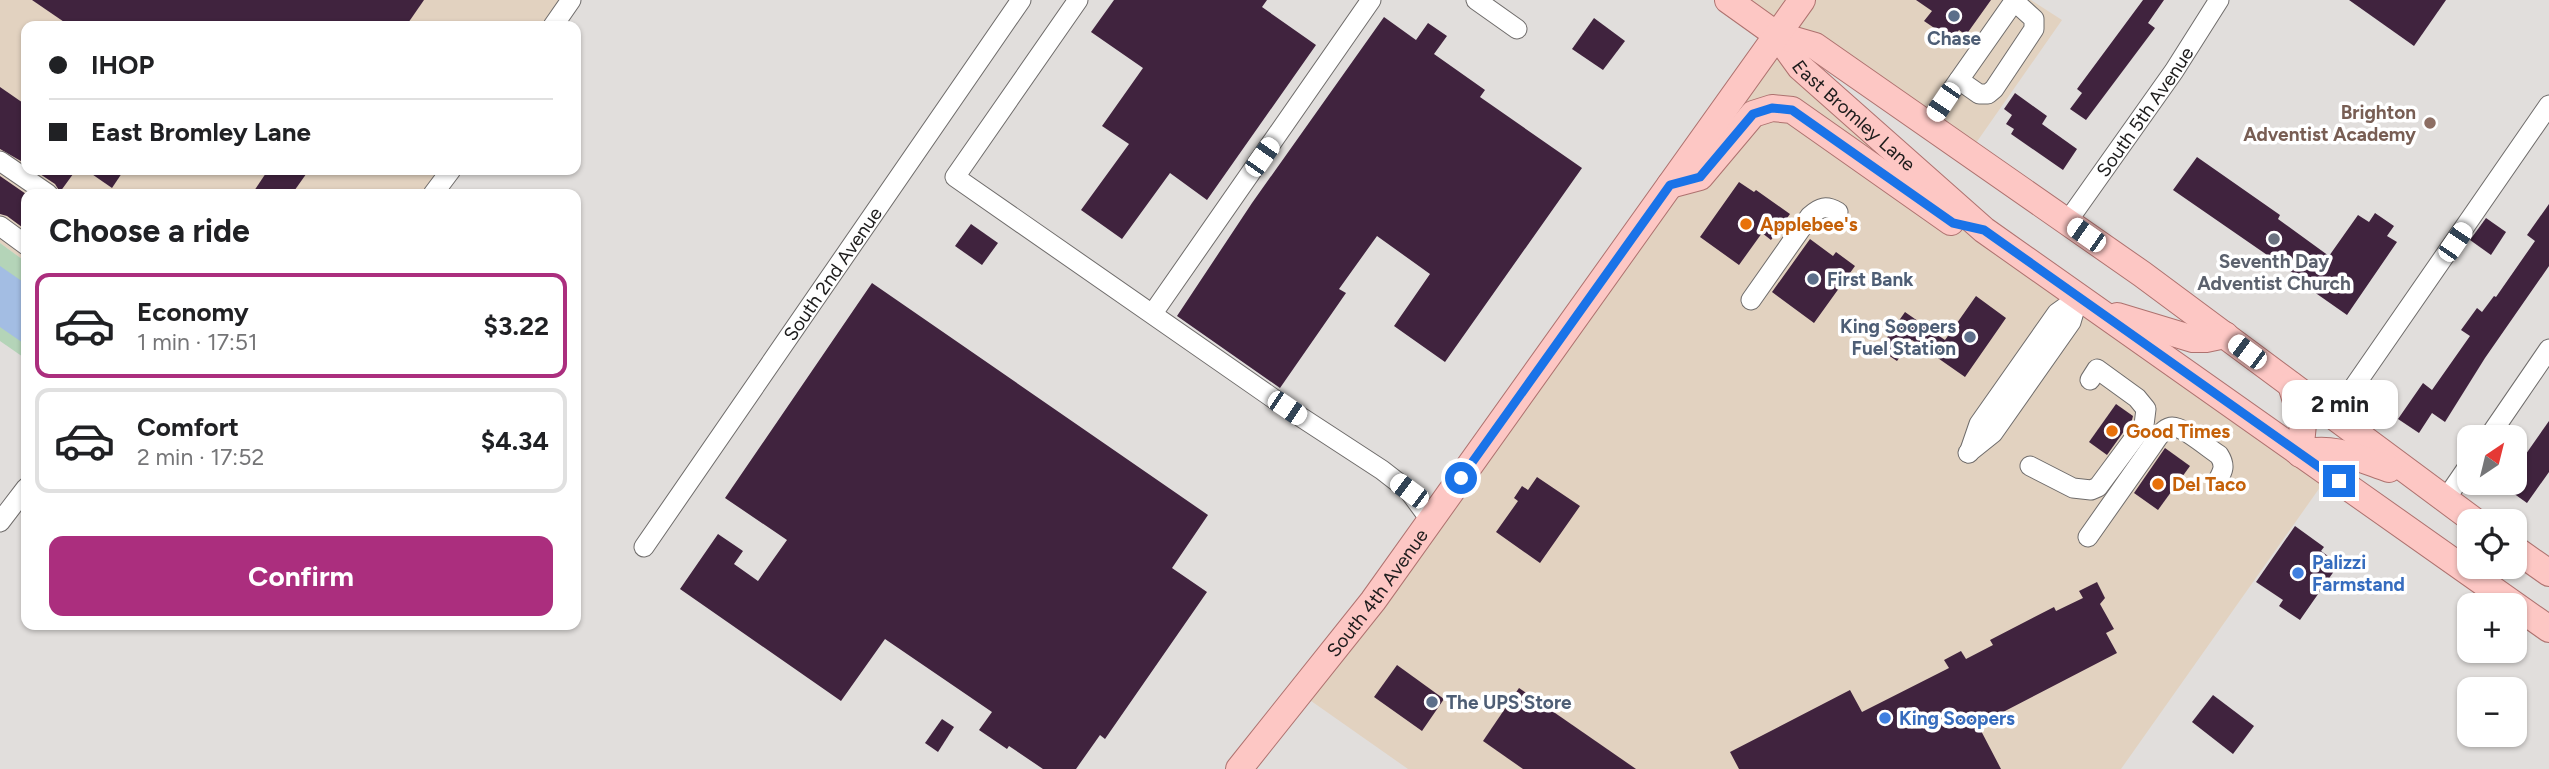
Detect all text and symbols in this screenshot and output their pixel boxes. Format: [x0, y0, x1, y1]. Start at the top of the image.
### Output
marker: Chase [1946, 8, 1962, 24]
place label: Chase [1927, 27, 1982, 50]
street label: South 5th Avenue [2092, 43, 2198, 181]
text: IHOP [91, 49, 154, 81]
street label: East Bromley Lane [1787, 56, 1920, 176]
car [1923, 79, 1964, 125]
place label: Brighton Adventist Academy [2243, 101, 2416, 146]
marker: Brighton Adventist Academy [2422, 115, 2438, 131]
text: East Bromley Lane [91, 116, 311, 148]
car [1242, 134, 1283, 180]
street label: South 2nd Avenue [779, 203, 887, 345]
text: Choose a ride [49, 212, 250, 250]
place label: Applebee's [1760, 213, 1858, 236]
car [2063, 214, 2110, 256]
marker: Applebee's [1738, 216, 1754, 232]
car [2435, 219, 2476, 265]
marker: Seventh Day Adventist Church [2266, 231, 2282, 247]
place label: Seventh Day Adventist Church [2197, 250, 2351, 295]
place label: First Bank [1827, 268, 1914, 291]
marker: First Bank [1805, 271, 1821, 287]
icon: car [53, 294, 116, 357]
text: Economy [137, 296, 249, 328]
text: $3.22 [484, 310, 549, 342]
place label: King Soopers Fuel Station [1840, 315, 1956, 360]
text: 1 min · 17:51 [137, 328, 258, 356]
marker: King Soopers Fuel Station [1962, 329, 1978, 345]
car [2224, 331, 2271, 373]
callout: 2 min [2281, 379, 2397, 428]
car [1264, 388, 1311, 428]
text: 2 min [2311, 390, 2369, 418]
icon: car [53, 409, 116, 472]
text: Comfort [137, 411, 239, 443]
place label: Good Times [2126, 420, 2230, 443]
marker: Good Times [2104, 423, 2120, 439]
text: $4.34 [481, 425, 549, 457]
north arrow [2457, 425, 2527, 495]
map controls [2457, 425, 2527, 747]
text: 2 min · 17:52 [137, 443, 264, 471]
route start [1445, 462, 1477, 494]
route end [2323, 465, 2355, 497]
car [1386, 470, 1433, 512]
place label: Del Taco [2172, 473, 2246, 496]
marker: Del Taco [2150, 476, 2166, 492]
button: locate [2457, 509, 2527, 579]
street label: South 4th Avenue [1322, 524, 1433, 662]
button: Confirm [49, 536, 553, 616]
place label: Palizzi Farmstand [2312, 551, 2405, 596]
marker: Palizzi Farmstand [2290, 565, 2306, 581]
button: + [2457, 593, 2527, 663]
button: − [2457, 677, 2527, 747]
place label: The UPS Store [1446, 691, 1572, 714]
marker: The UPS Store [1424, 694, 1440, 710]
place label: King Soopers [1899, 707, 2015, 730]
marker: King Soopers [1877, 710, 1893, 726]

